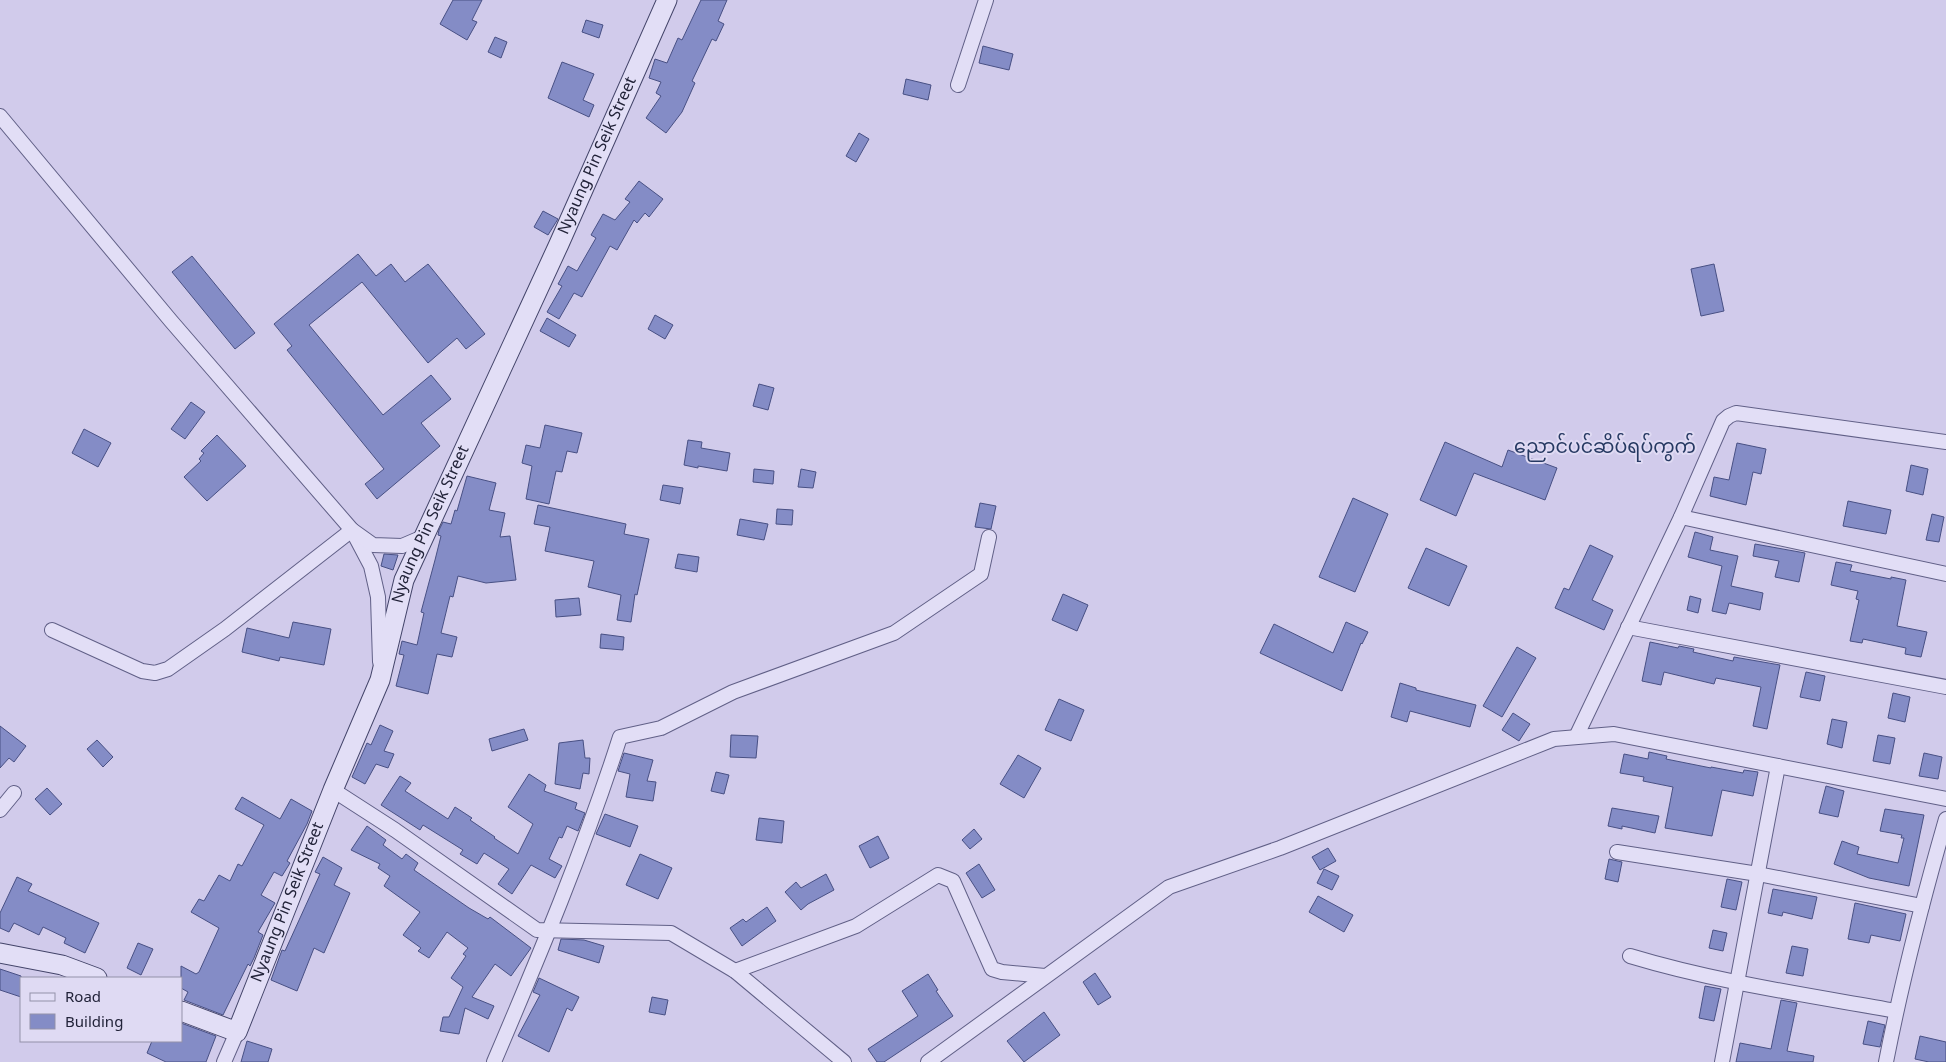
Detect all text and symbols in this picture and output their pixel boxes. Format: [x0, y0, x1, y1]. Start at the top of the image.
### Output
street label: Nyaung Pin Seik Street [548, 71, 649, 241]
district label: ညောင်ပင်ဆိပ်ရပ်ကွက် [1514, 428, 1696, 469]
street label: Nyaung Pin Seik Street [381, 439, 481, 607]
street label: Nyaung Pin Seik Street [241, 817, 336, 988]
legend [20, 977, 182, 1042]
text: Road [65, 982, 101, 1015]
text: Building [65, 1007, 123, 1040]

